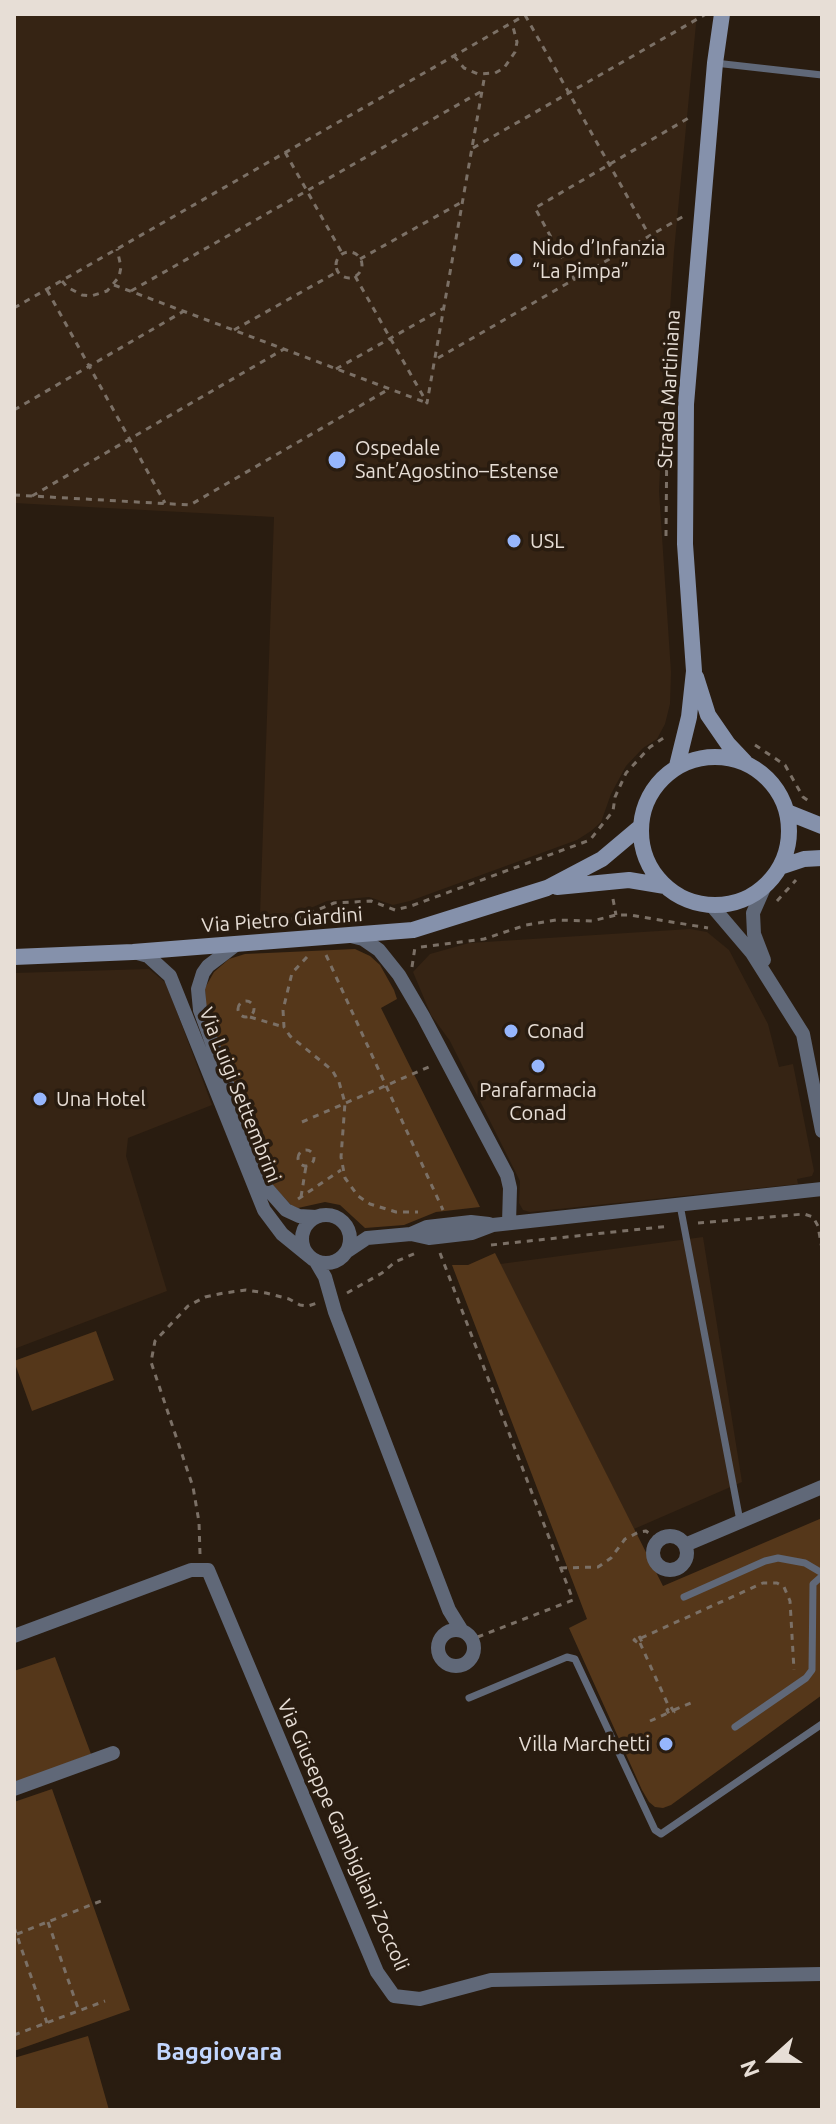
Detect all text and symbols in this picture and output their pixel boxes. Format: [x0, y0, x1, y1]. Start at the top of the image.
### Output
place label: Nido d’Infanzia “La Pimpa” [532, 236, 666, 283]
marker: Nido d’Infanzia “La Pimpa” [507, 251, 525, 269]
street label: Strada Martiniana [653, 309, 685, 469]
place label: Ospedale Sant’Agostino–Estense [355, 436, 559, 483]
marker: Ospedale Sant’Agostino–Estense [326, 449, 348, 471]
place label: USL [530, 529, 564, 553]
marker: USL [505, 532, 523, 550]
street label: Via Pietro Giardini [201, 902, 363, 938]
street label: Via Luigi Settembrini [194, 1004, 286, 1186]
place label: Conad [527, 1019, 584, 1043]
marker: Conad [502, 1022, 520, 1040]
marker: Parafarmacia Conad [529, 1057, 547, 1075]
place label: Parafarmacia Conad [479, 1078, 597, 1125]
place label: Una Hotel [56, 1087, 146, 1111]
marker: Una Hotel [31, 1090, 49, 1108]
street label: Via Giuseppe Gambigliani Zoccoli [272, 1696, 414, 1974]
place label: Villa Marchetti [519, 1732, 650, 1756]
marker: Villa Marchetti [657, 1735, 675, 1753]
north arrow [732, 2020, 812, 2100]
district label: Baggiovara [156, 2038, 282, 2066]
text: N [735, 2057, 764, 2081]

